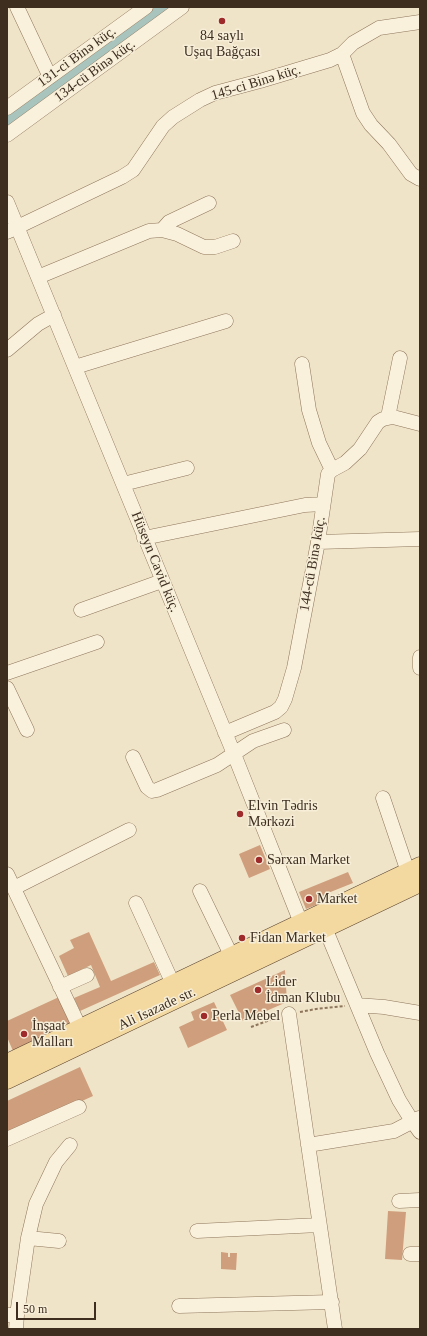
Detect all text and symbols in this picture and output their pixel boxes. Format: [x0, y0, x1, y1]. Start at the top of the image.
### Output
marker: 84 saylı Uşaq Bağçası [217, 16, 227, 26]
street label: 131-ci Binə küç. [34, 23, 120, 91]
place label: 84 saylı Uşaq Bağçası [184, 28, 260, 60]
street label: 134-cü Binə küç. [51, 36, 139, 106]
street label: 145-ci Binə küç. [209, 61, 303, 105]
street label: Hüseyn Cavid küç. [127, 509, 183, 615]
street label: 144-cü Binə küç. [296, 515, 330, 613]
place label: Elvin Tədris Mərkəzi [248, 798, 318, 830]
marker: Elvin Tədris Mərkəzi [235, 809, 245, 819]
place label: Sərxan Market [267, 852, 350, 868]
marker: Sərxan Market [254, 855, 264, 865]
place label: Market [317, 891, 357, 907]
marker: Market [304, 894, 314, 904]
place label: Fidan Market [250, 930, 326, 946]
marker: Fidan Market [237, 933, 247, 943]
place label: Lider İdman Klubu [266, 974, 340, 1006]
street label: Ali Isazade str. [116, 984, 198, 1034]
marker: Lider İdman Klubu [253, 985, 263, 995]
place label: Perla Mebel [212, 1008, 280, 1024]
marker: Perla Mebel [199, 1011, 209, 1021]
place label: İnşaat Malları [32, 1018, 73, 1050]
marker: İnşaat Malları [19, 1029, 29, 1039]
scale bar [18, 1294, 98, 1320]
text: 50 m [23, 1302, 47, 1316]

